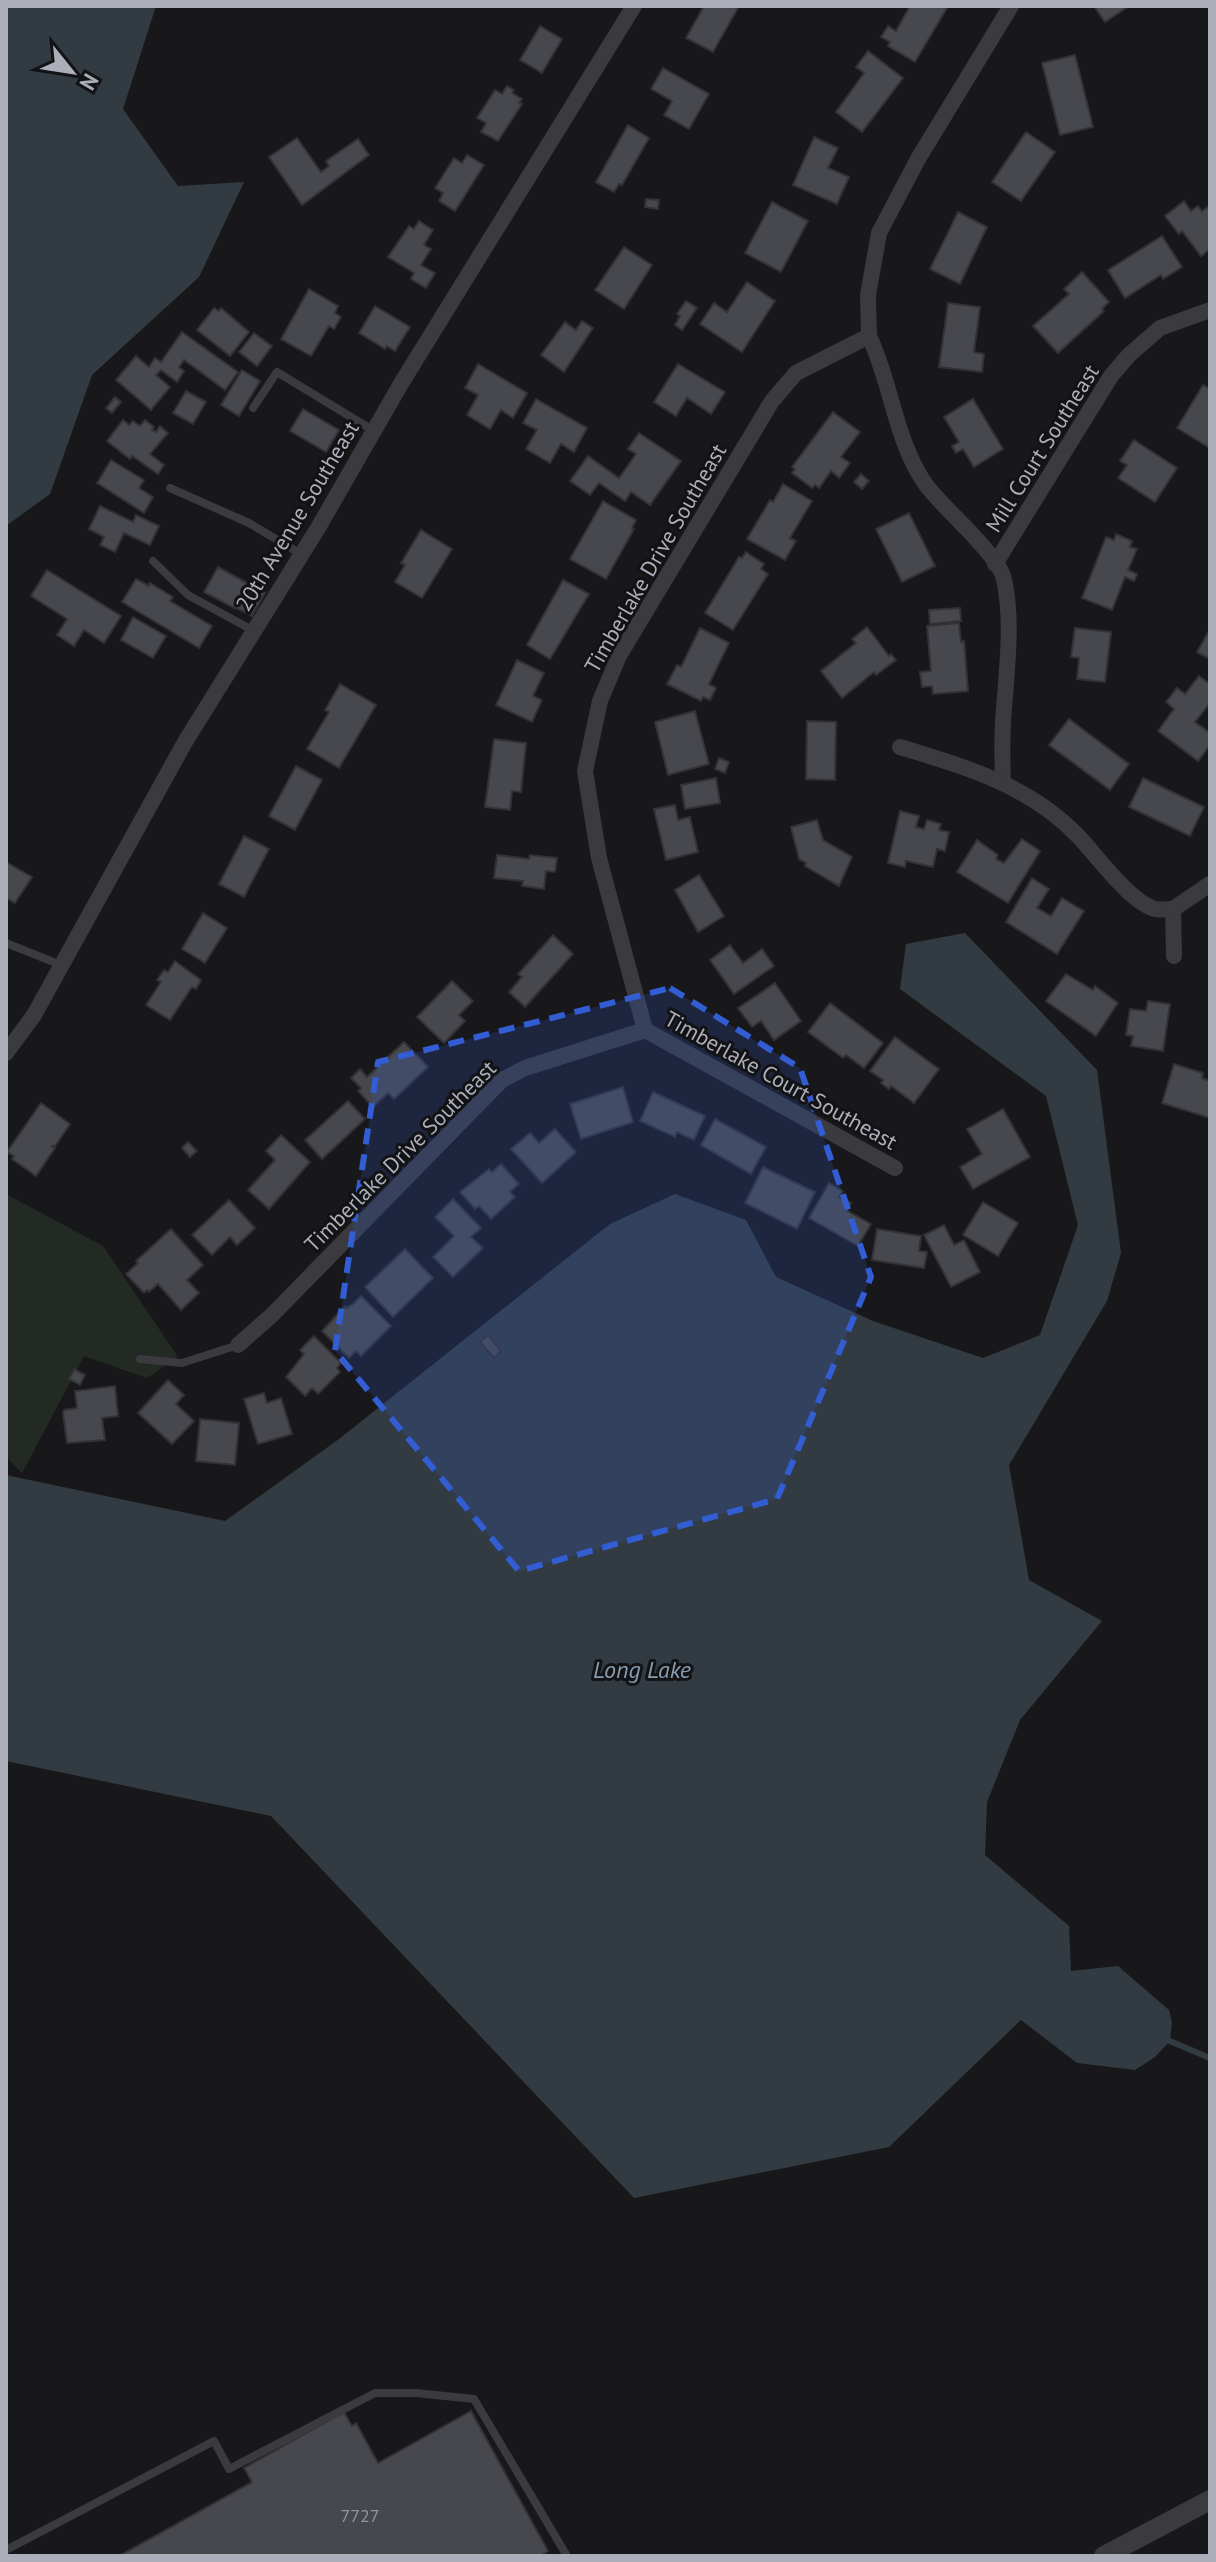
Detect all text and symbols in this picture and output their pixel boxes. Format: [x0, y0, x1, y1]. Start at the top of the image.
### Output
north arrow [32, 32, 112, 112]
text: N [74, 69, 105, 95]
street label: Mill Court Southeast [979, 358, 1105, 537]
street label: 20th Avenue Southeast [229, 415, 365, 616]
street label: Timberlake Drive Southeast [578, 438, 732, 678]
street label: Timberlake Court Southeast [660, 1004, 903, 1156]
street label: Timberlake Drive Southeast [298, 1054, 502, 1258]
water label: Long Lake [593, 1654, 691, 1685]
house number: 7727 [340, 2504, 380, 2527]

